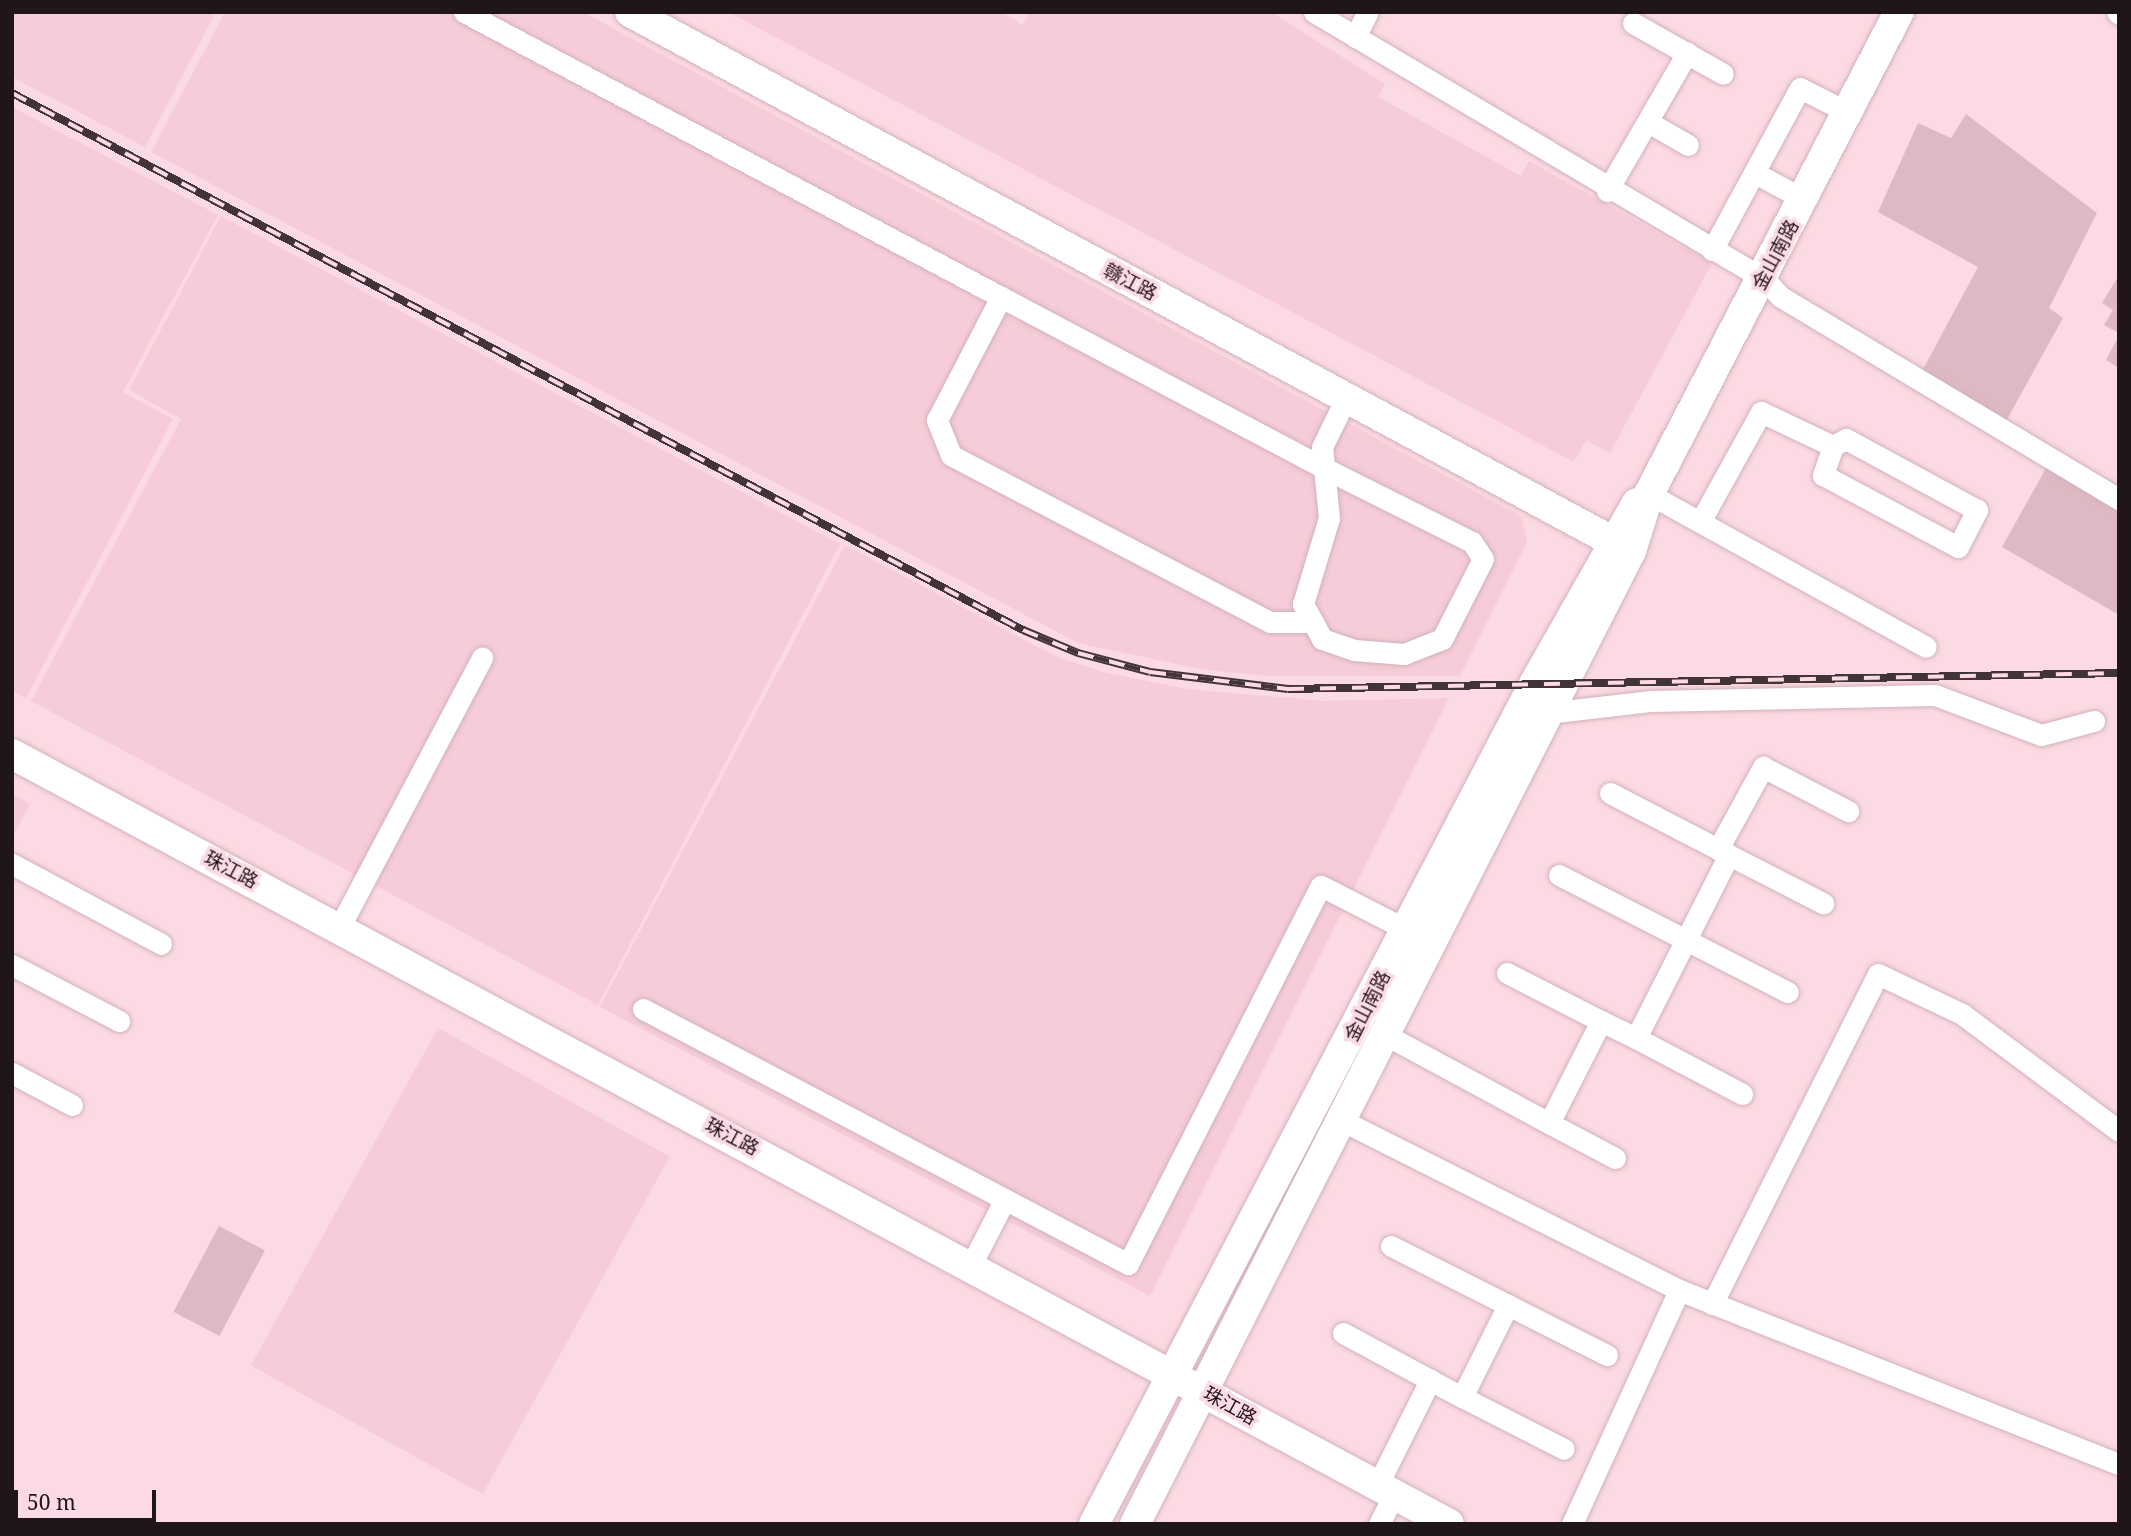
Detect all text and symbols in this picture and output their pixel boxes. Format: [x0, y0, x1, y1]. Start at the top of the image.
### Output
street label: 金山南路 [1748, 216, 1804, 294]
street label: 赣江路 [1099, 259, 1161, 305]
street label: 珠江路 [200, 847, 262, 893]
street label: 金山南路 [1341, 967, 1395, 1045]
street label: 珠江路 [701, 1114, 763, 1160]
street label: 珠江路 [1200, 1382, 1260, 1430]
scale bar [18, 1476, 159, 1520]
text: 50 m [27, 1488, 76, 1516]

